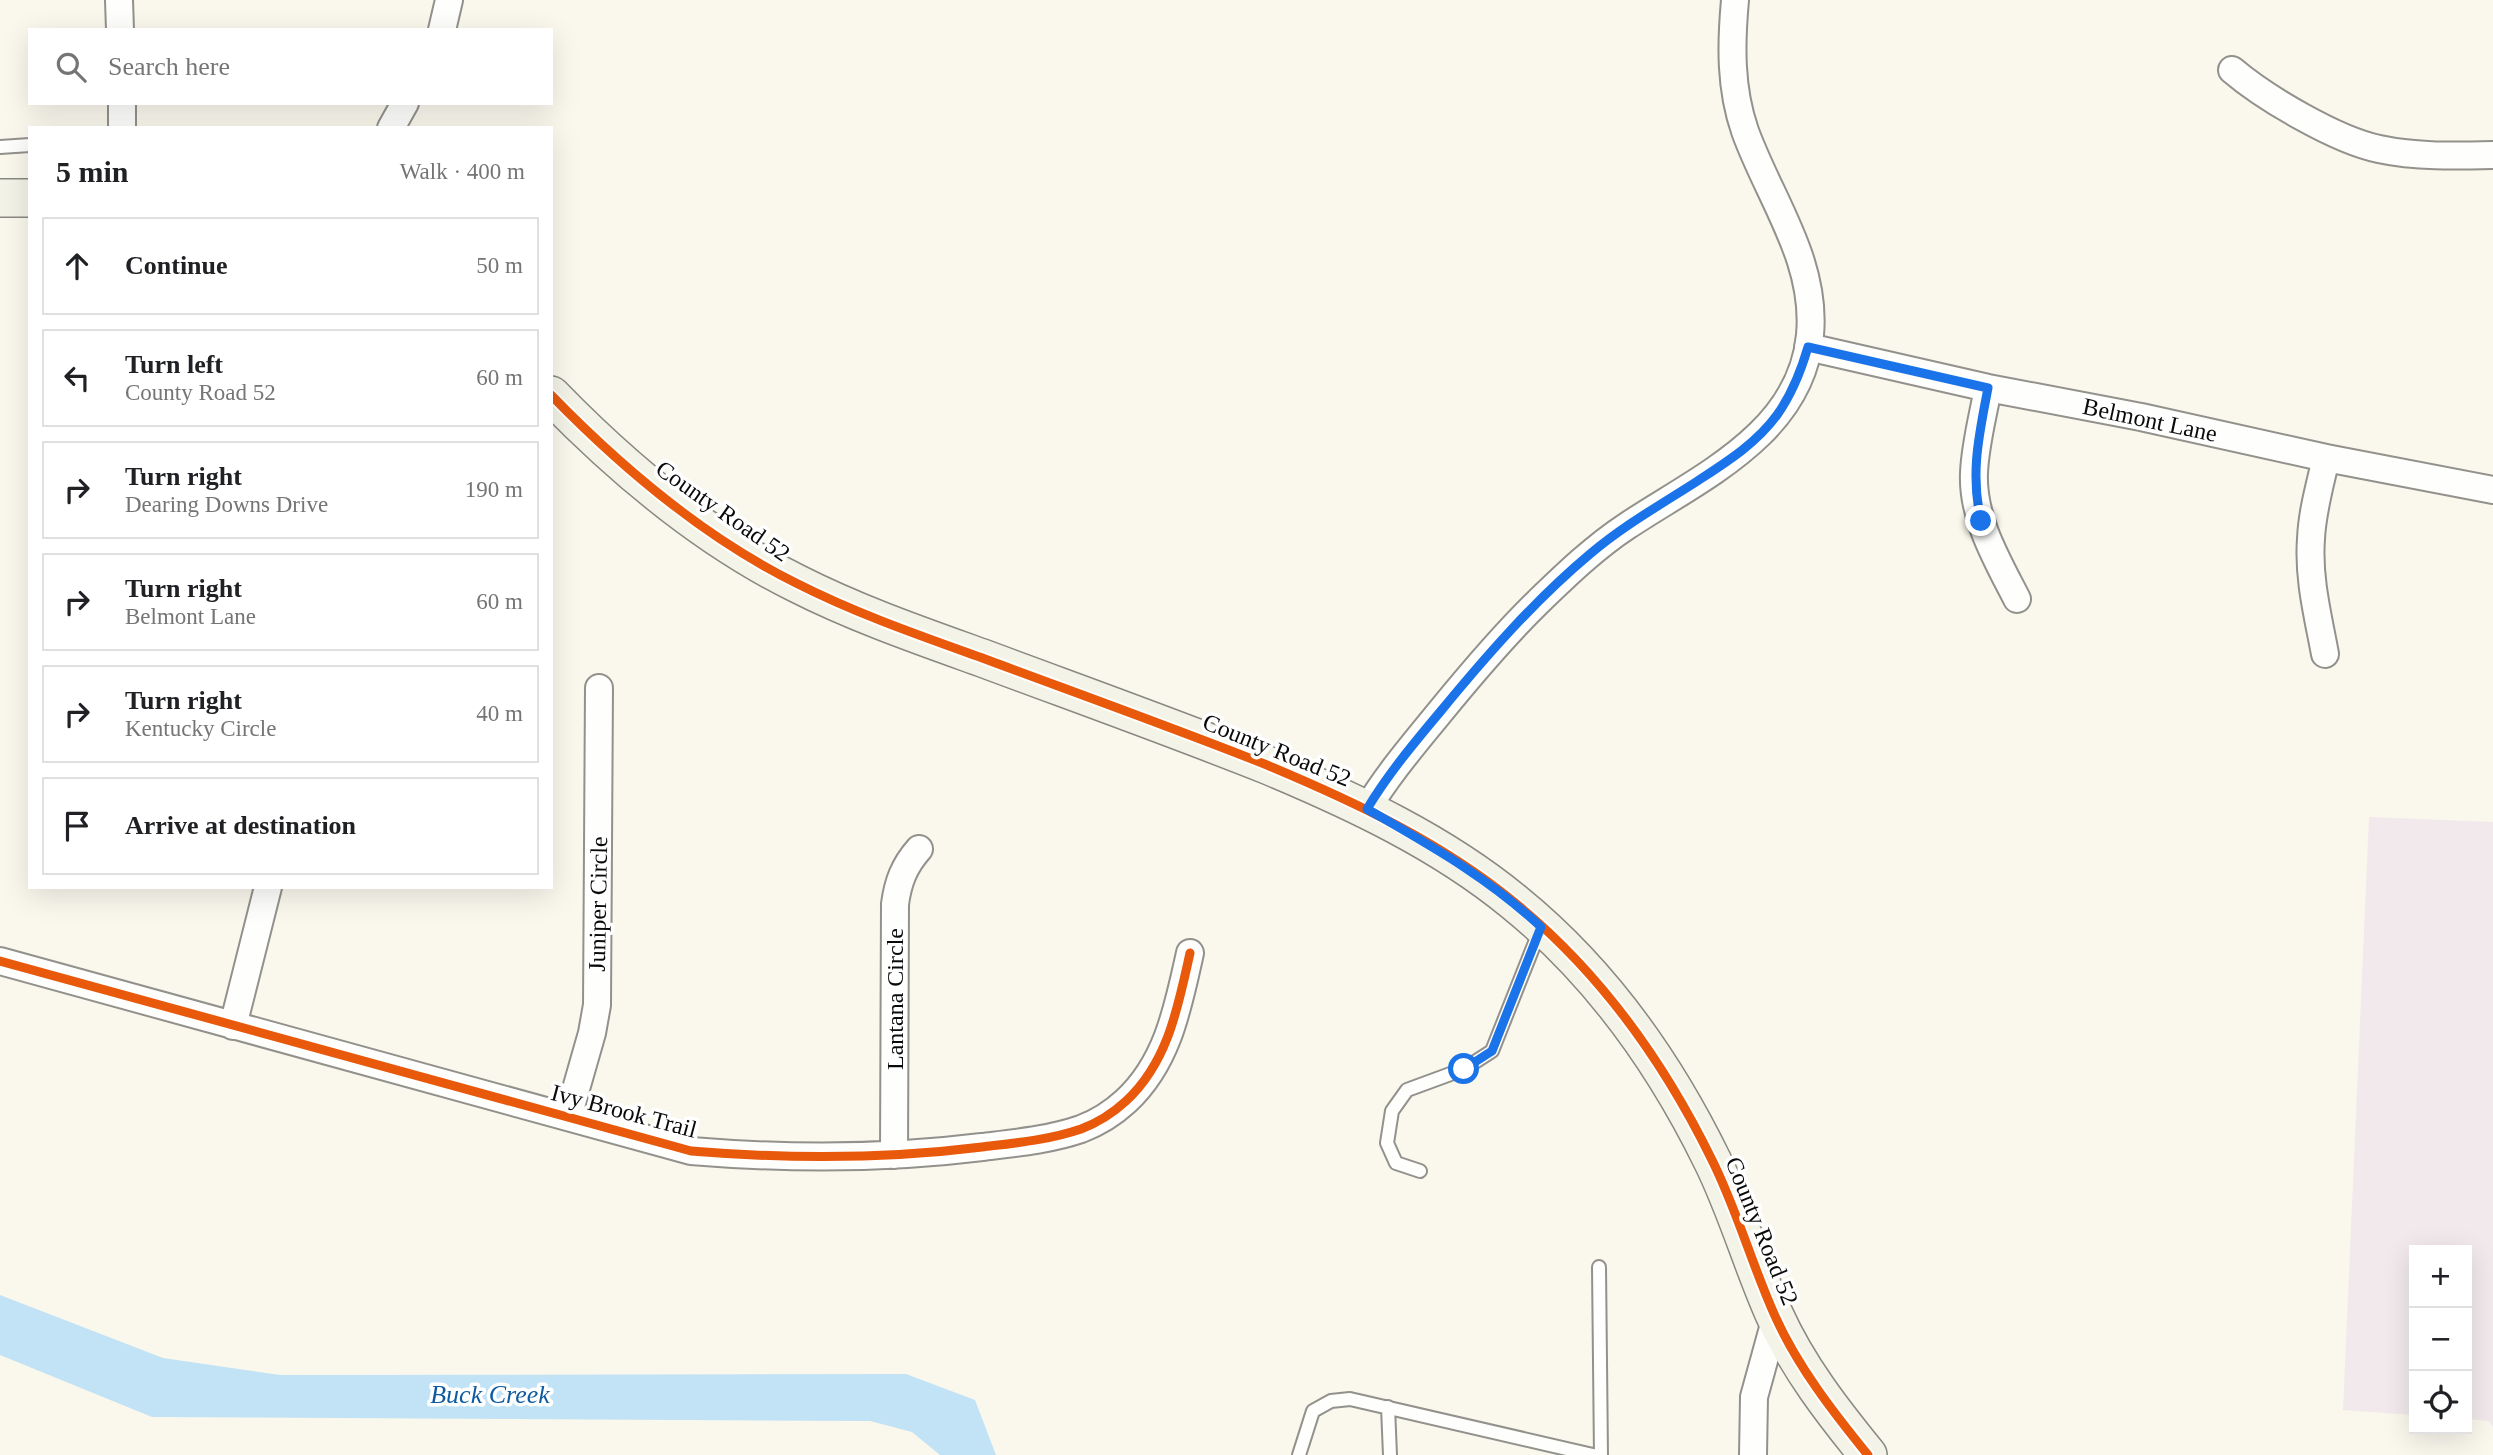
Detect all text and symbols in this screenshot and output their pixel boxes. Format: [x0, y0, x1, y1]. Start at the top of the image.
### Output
search box [28, 28, 553, 105]
icon: search [52, 48, 90, 86]
text: Search here [108, 52, 230, 81]
text: 5 min [56, 155, 129, 188]
text: Walk · 400 m [400, 159, 525, 184]
icon: ahead [58, 247, 96, 285]
text: Continue [125, 251, 228, 280]
text: 50 m [476, 253, 523, 278]
text: Turn left [125, 350, 223, 379]
icon: left [58, 359, 96, 397]
text: 60 m [476, 365, 523, 390]
text: County Road 52 [125, 380, 276, 405]
street label: Belmont Lane [2080, 393, 2220, 447]
street label: County Road 52 [651, 455, 795, 567]
text: Turn right [125, 462, 242, 491]
icon: right [58, 471, 96, 509]
text: 190 m [465, 477, 523, 502]
text: Dearing Downs Drive [125, 492, 328, 517]
route end [1965, 505, 1996, 536]
text: Turn right [125, 574, 242, 603]
icon: right [58, 583, 96, 621]
text: 60 m [476, 589, 523, 614]
text: Belmont Lane [125, 604, 256, 629]
text: Turn right [125, 686, 242, 715]
icon: right [58, 695, 96, 733]
text: 40 m [476, 701, 523, 726]
street label: County Road 52 [1199, 708, 1355, 792]
text: Kentucky Circle [125, 716, 276, 741]
icon: arrive [58, 807, 96, 845]
text: Arrive at destination [125, 811, 356, 840]
street label: Juniper Circle [584, 836, 612, 972]
street label: Lantana Circle [882, 928, 908, 1070]
route start [1448, 1053, 1479, 1084]
street label: Ivy Brook Trail [549, 1079, 700, 1143]
street label: County Road 52 [1720, 1153, 1804, 1309]
map controls [2409, 1245, 2472, 1434]
button: + [2409, 1245, 2472, 1308]
button: − [2409, 1308, 2472, 1371]
button: locate [2409, 1371, 2472, 1434]
water label: Buck Creek [430, 1380, 550, 1409]

